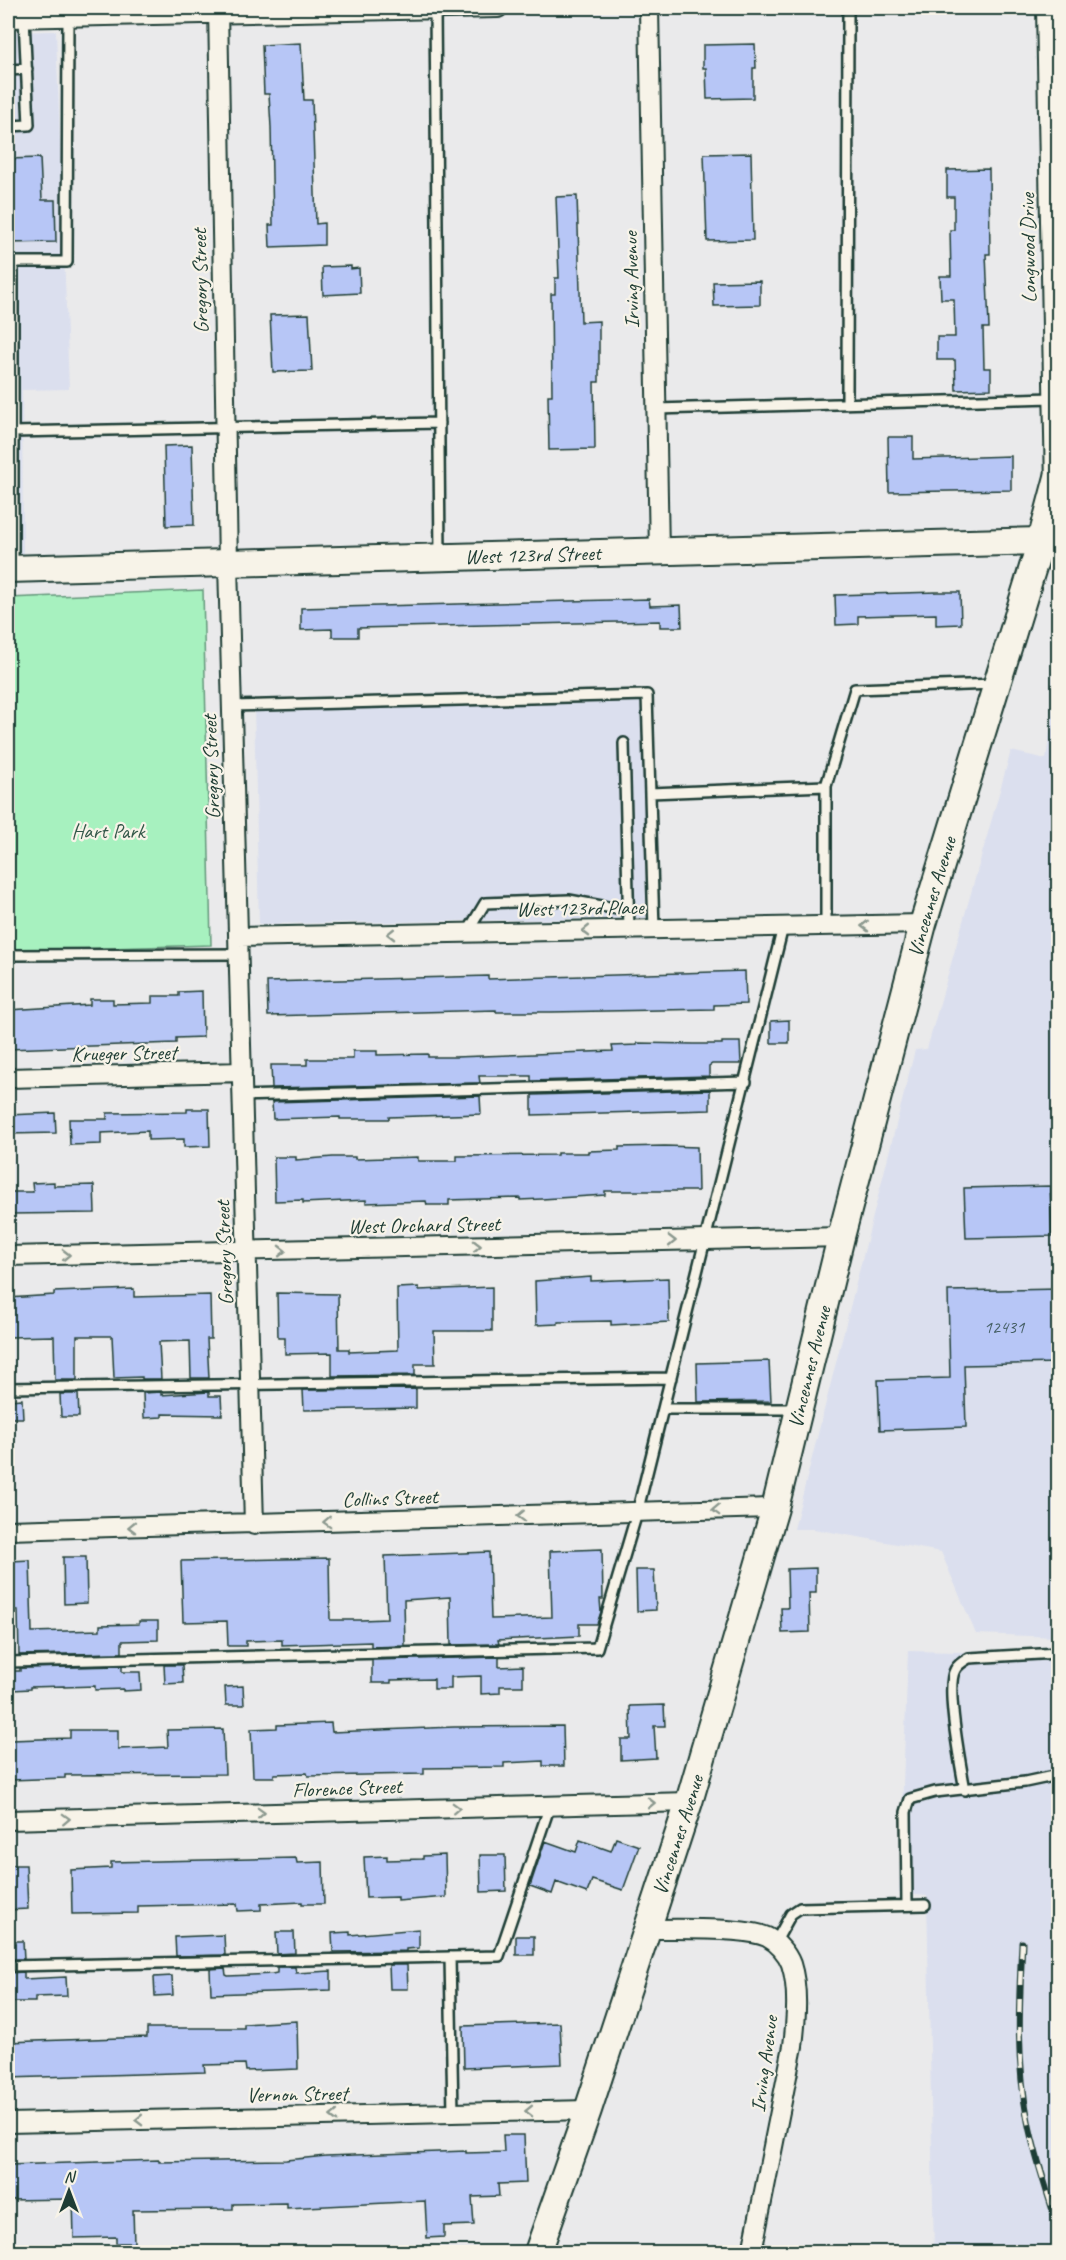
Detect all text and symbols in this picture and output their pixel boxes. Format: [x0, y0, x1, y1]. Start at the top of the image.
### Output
street label: Longwood Drive [1014, 192, 1042, 303]
street label: Gregory Street [186, 226, 214, 334]
street label: Irving Avenue [617, 229, 645, 329]
street label: West 123rd Street [464, 540, 603, 570]
street label: Gregory Street [196, 712, 226, 820]
park label: Hart Park [72, 818, 147, 844]
street label: Vincennes Avenue [902, 832, 962, 960]
street label: West 123rd Place [516, 894, 645, 922]
one-way arrow [860, 919, 869, 932]
one-way arrow [581, 925, 590, 937]
one-way arrow [386, 928, 395, 941]
street label: Krueger Street [71, 1039, 180, 1067]
street label: Gregory Street [209, 1198, 239, 1306]
street label: West Orchard Street [348, 1211, 502, 1239]
one-way arrow [667, 1235, 676, 1247]
one-way arrow [472, 1240, 481, 1252]
one-way arrow [277, 1245, 286, 1257]
one-way arrow [61, 1249, 70, 1261]
street label: Vincennes Avenue [782, 1303, 837, 1431]
house number: 12431 [984, 1316, 1025, 1338]
street label: Collins Street [342, 1483, 440, 1513]
one-way arrow [712, 1504, 721, 1517]
one-way arrow [517, 1510, 526, 1523]
one-way arrow [322, 1516, 331, 1529]
one-way arrow [127, 1521, 136, 1534]
street label: Vincennes Avenue [646, 1771, 710, 1898]
street label: Florence Street [292, 1773, 404, 1803]
one-way arrow [646, 1797, 655, 1809]
one-way arrow [451, 1802, 460, 1814]
one-way arrow [256, 1807, 265, 1820]
one-way arrow [61, 1812, 70, 1825]
street label: Irving Avenue [744, 2012, 784, 2114]
street label: Vernon Street [246, 2080, 351, 2108]
one-way arrow [525, 2105, 534, 2118]
one-way arrow [330, 2109, 339, 2122]
one-way arrow [135, 2114, 144, 2126]
north arrow [39, 2161, 99, 2221]
text: N [64, 2167, 77, 2187]

